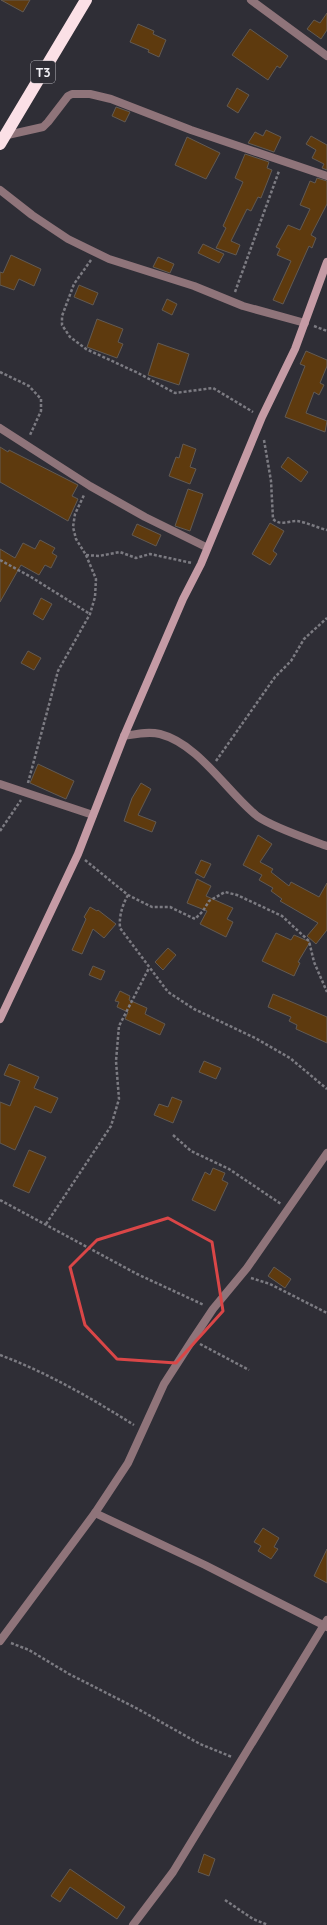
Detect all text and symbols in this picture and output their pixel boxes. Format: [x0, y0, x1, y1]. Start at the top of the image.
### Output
road number: T3 [31, 61, 55, 83]

